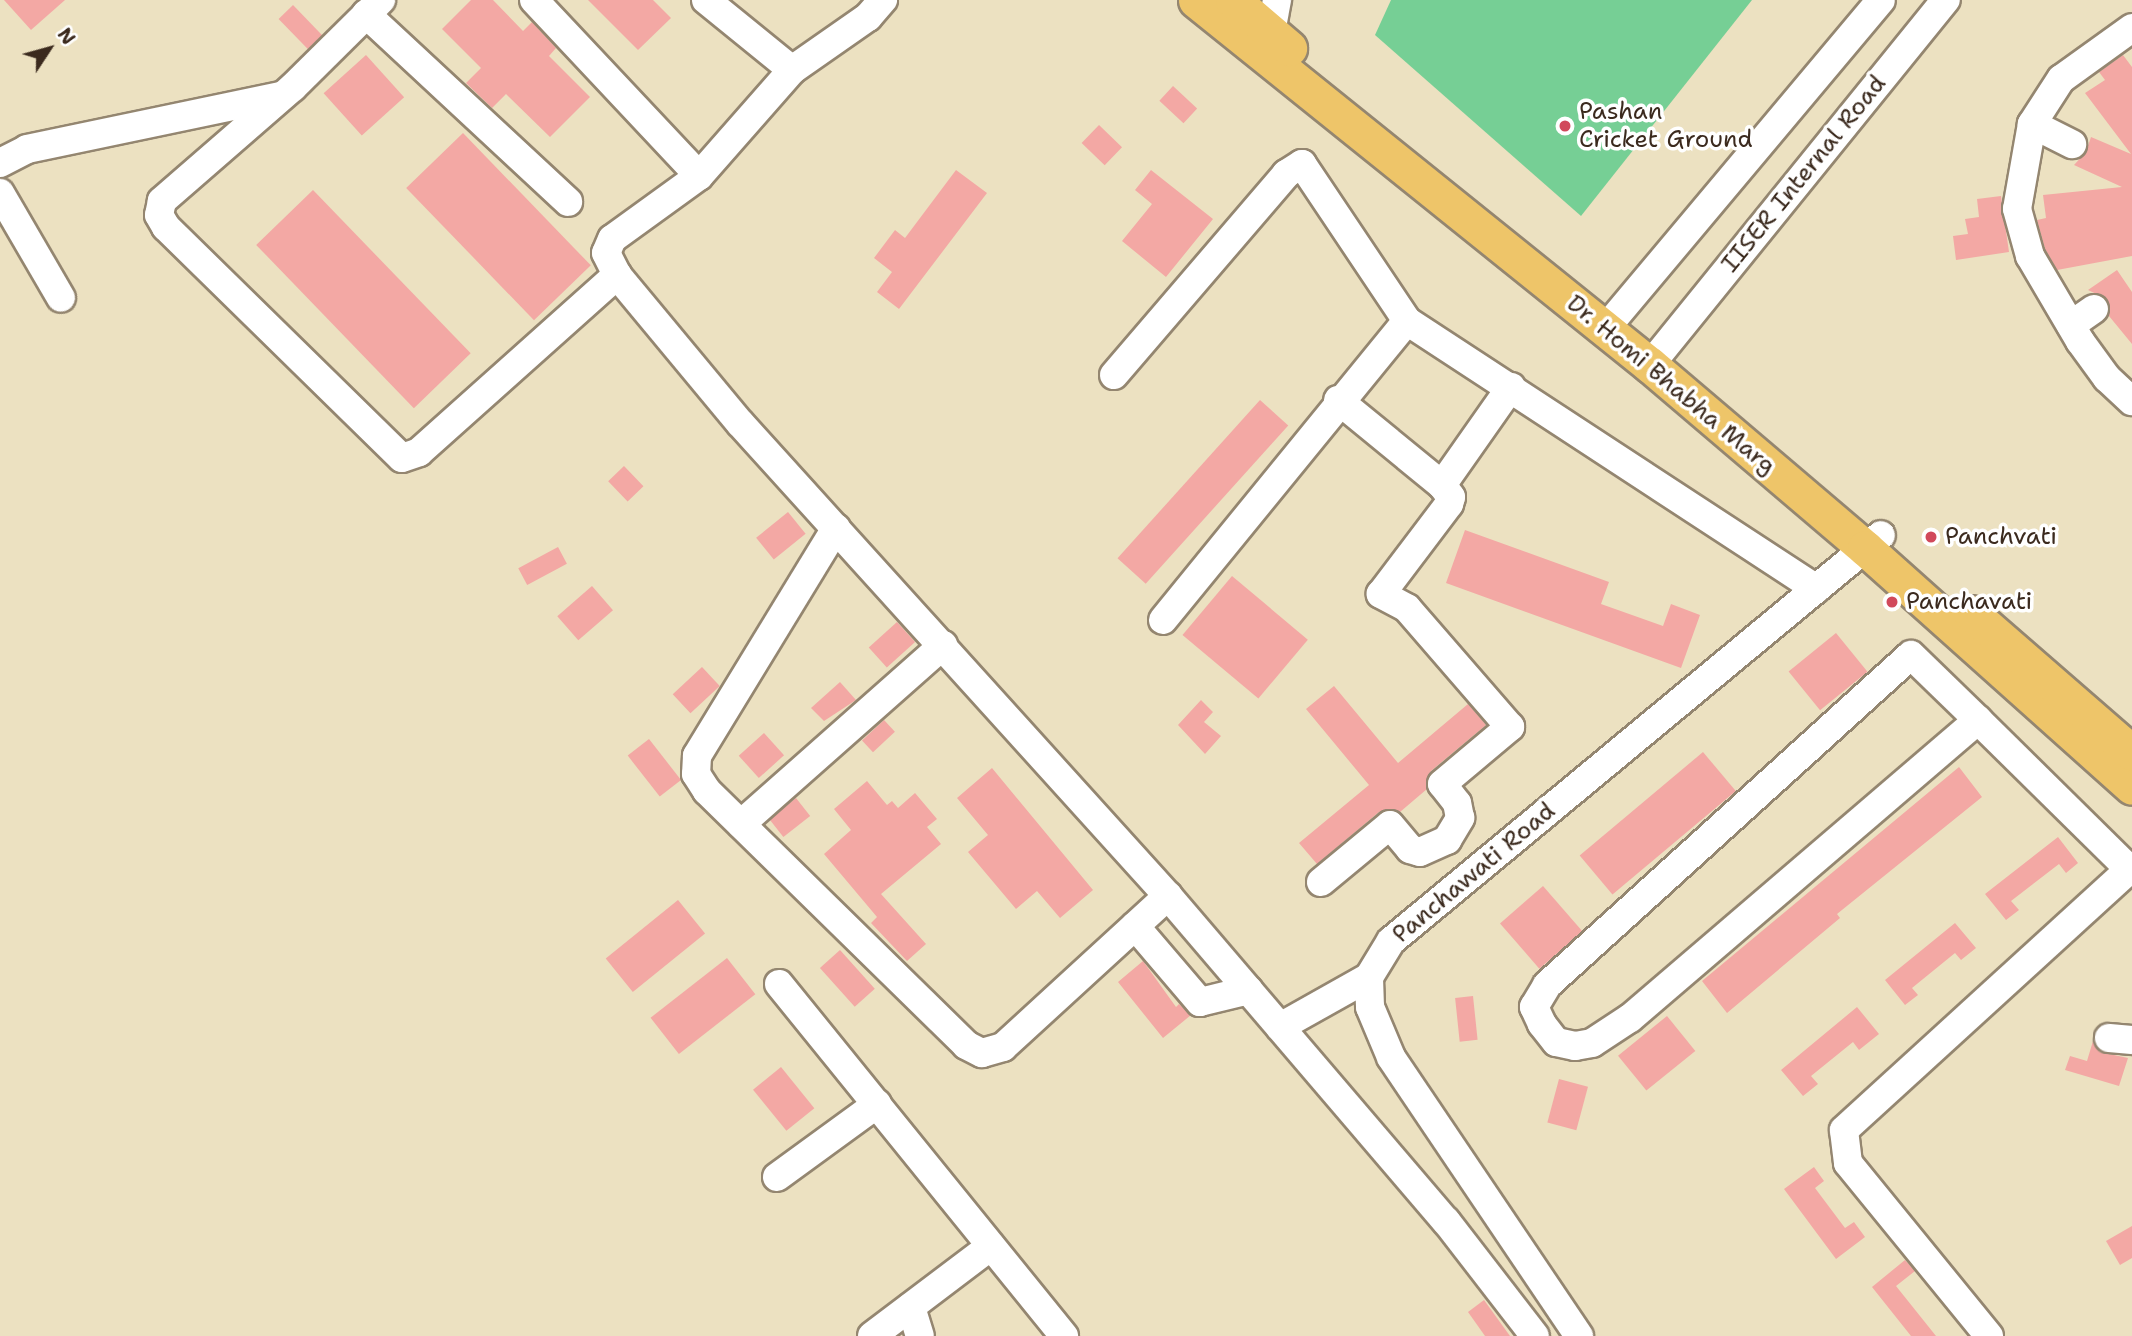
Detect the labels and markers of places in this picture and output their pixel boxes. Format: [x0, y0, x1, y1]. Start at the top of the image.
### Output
place label: Pashan Cricket Ground [1579, 98, 1753, 154]
marker: Pashan Cricket Ground [1557, 118, 1573, 134]
place label: Panchvati [1945, 523, 2057, 551]
marker: Panchvati [1923, 529, 1939, 545]
place label: Panchavati [1906, 588, 2032, 616]
marker: Panchavati [1884, 594, 1900, 610]

